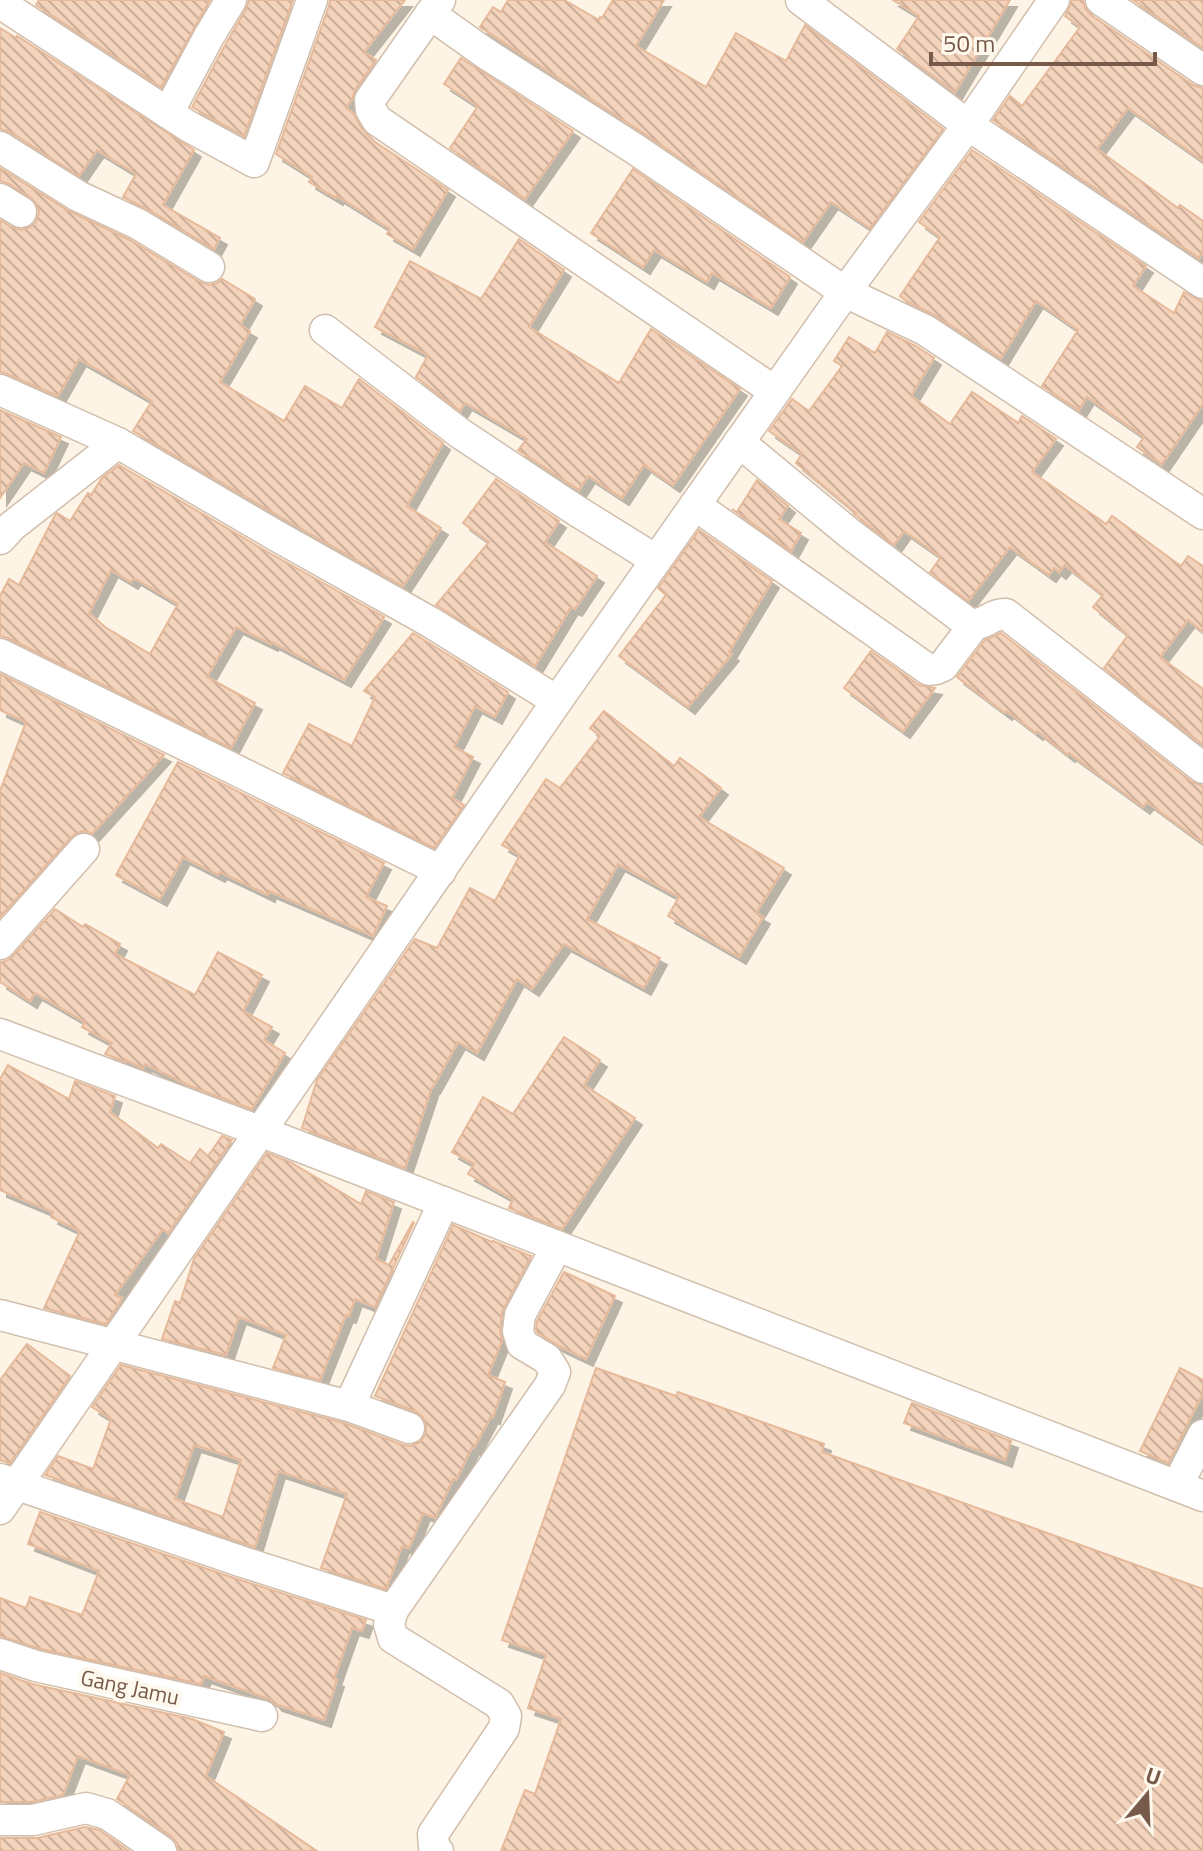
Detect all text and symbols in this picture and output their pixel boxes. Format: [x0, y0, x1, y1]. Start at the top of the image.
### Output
scale bar [931, 16, 1155, 66]
text: 50 m [943, 25, 995, 61]
street label: Gang Jamu [78, 1660, 182, 1714]
north arrow [1107, 1755, 1187, 1835]
text: U [1141, 1758, 1166, 1795]

